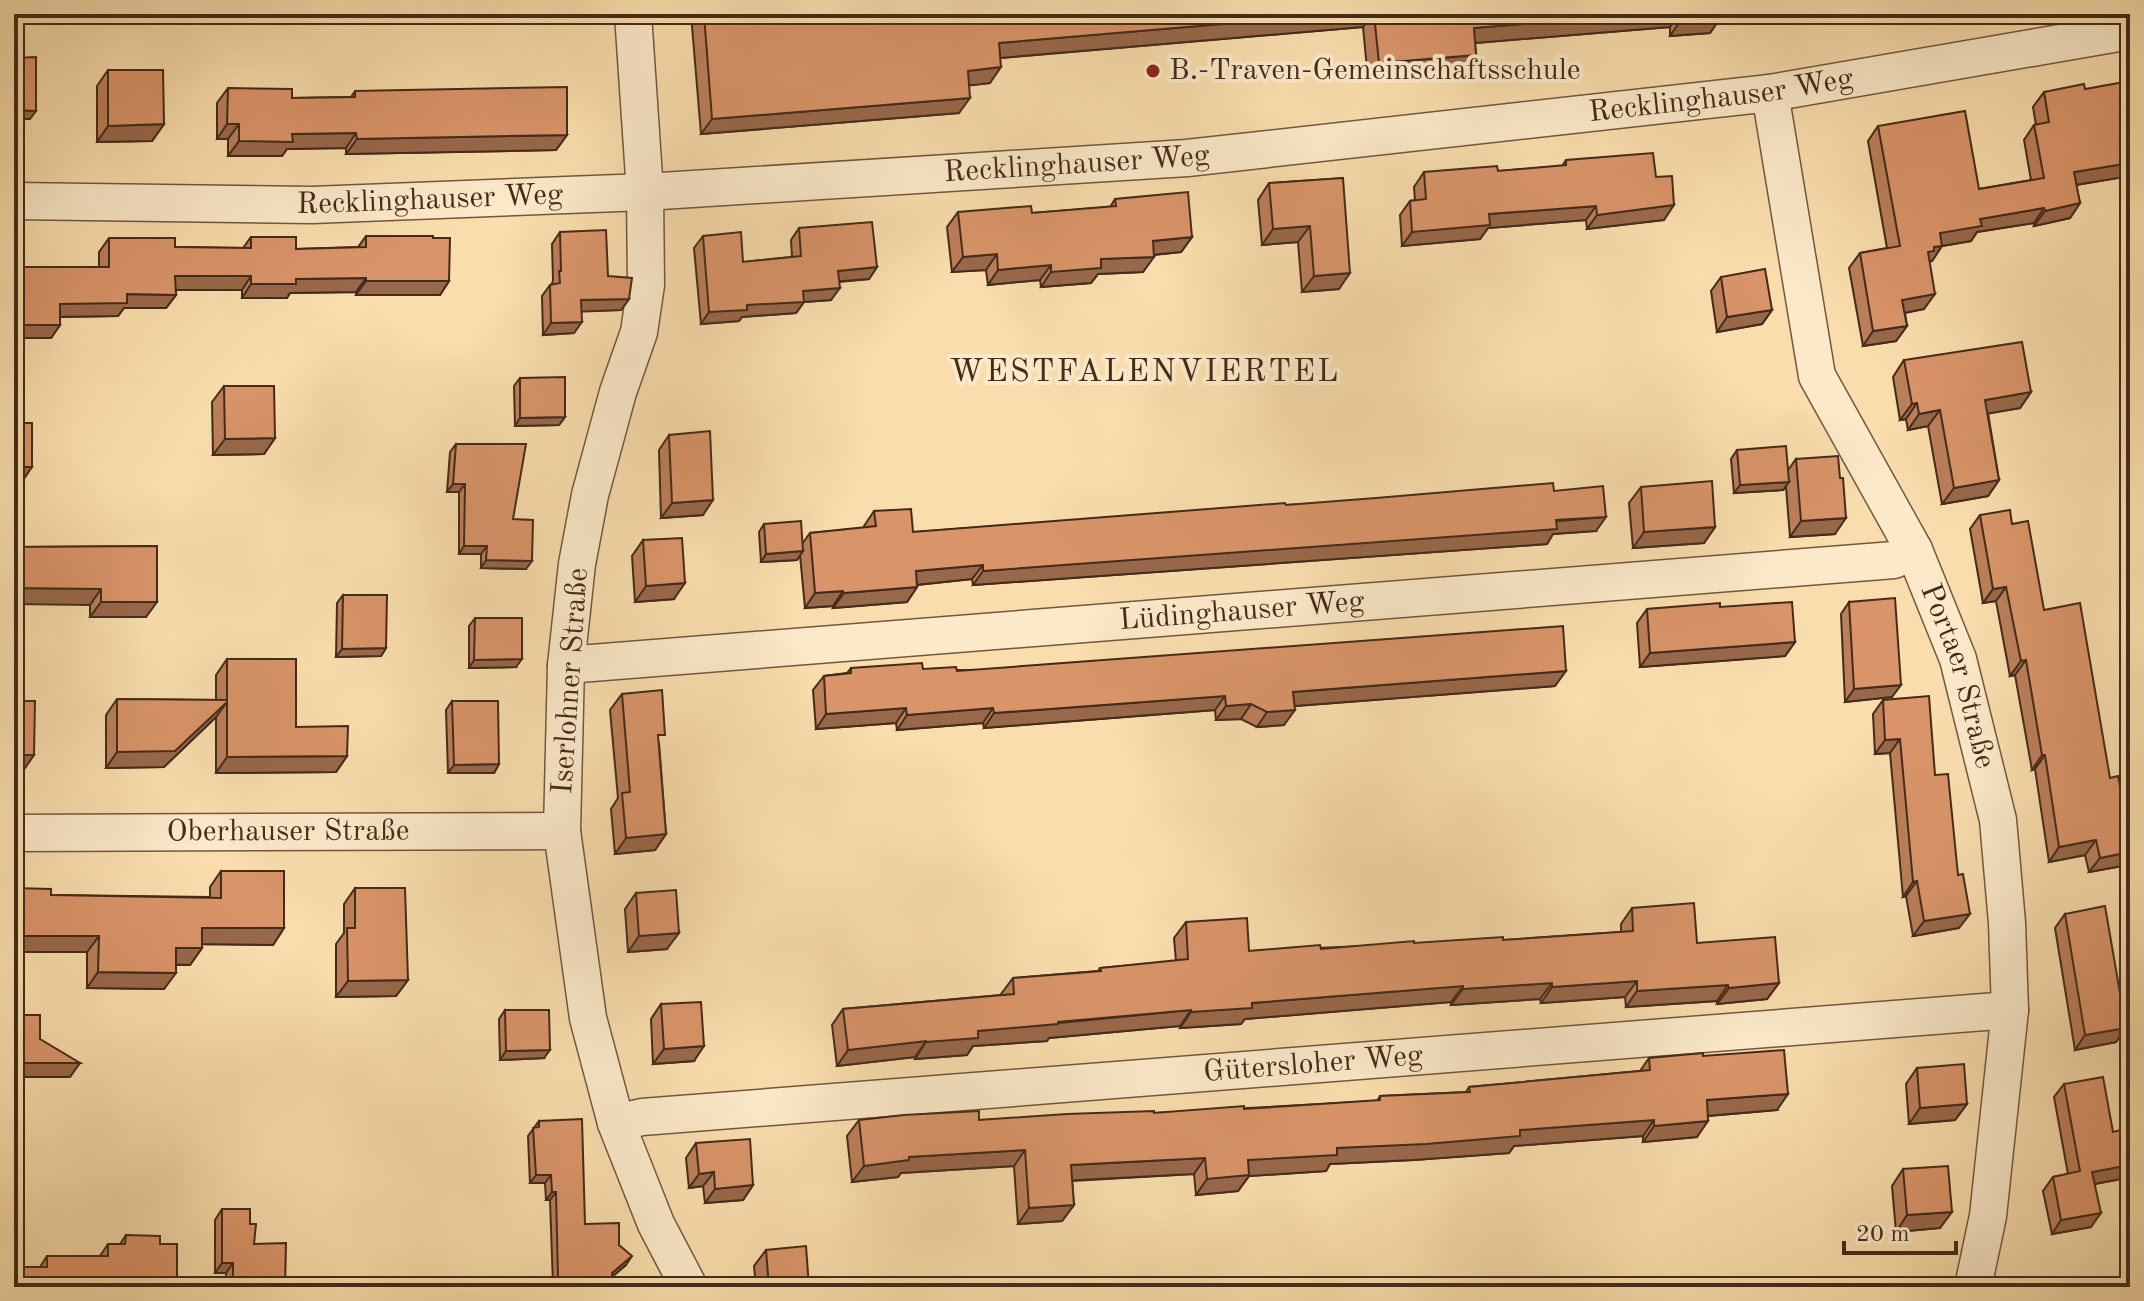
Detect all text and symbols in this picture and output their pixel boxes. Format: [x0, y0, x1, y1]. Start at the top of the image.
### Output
place label: B.-Traven-Gemeinschaftsschule [1169, 56, 1581, 86]
marker: B.-Traven-Gemeinschaftsschule [1144, 62, 1162, 80]
street label: Recklinghauser Weg [1587, 64, 1856, 128]
street label: Recklinghauser Weg [943, 141, 1211, 188]
street label: Recklinghauser Weg [296, 180, 564, 220]
district label: WESTFALENVIERTEL [949, 357, 1341, 389]
street label: Iserlohner Straße [548, 567, 594, 795]
street label: Portaer Straße [1914, 580, 2000, 772]
street label: Lüdinghauser Weg [1118, 587, 1366, 636]
street label: Oberhauser Straße [166, 817, 410, 847]
street label: Gütersloher Weg [1202, 1041, 1424, 1088]
scale bar [1844, 1205, 1956, 1255]
text: 20 m [1856, 1223, 1910, 1247]

